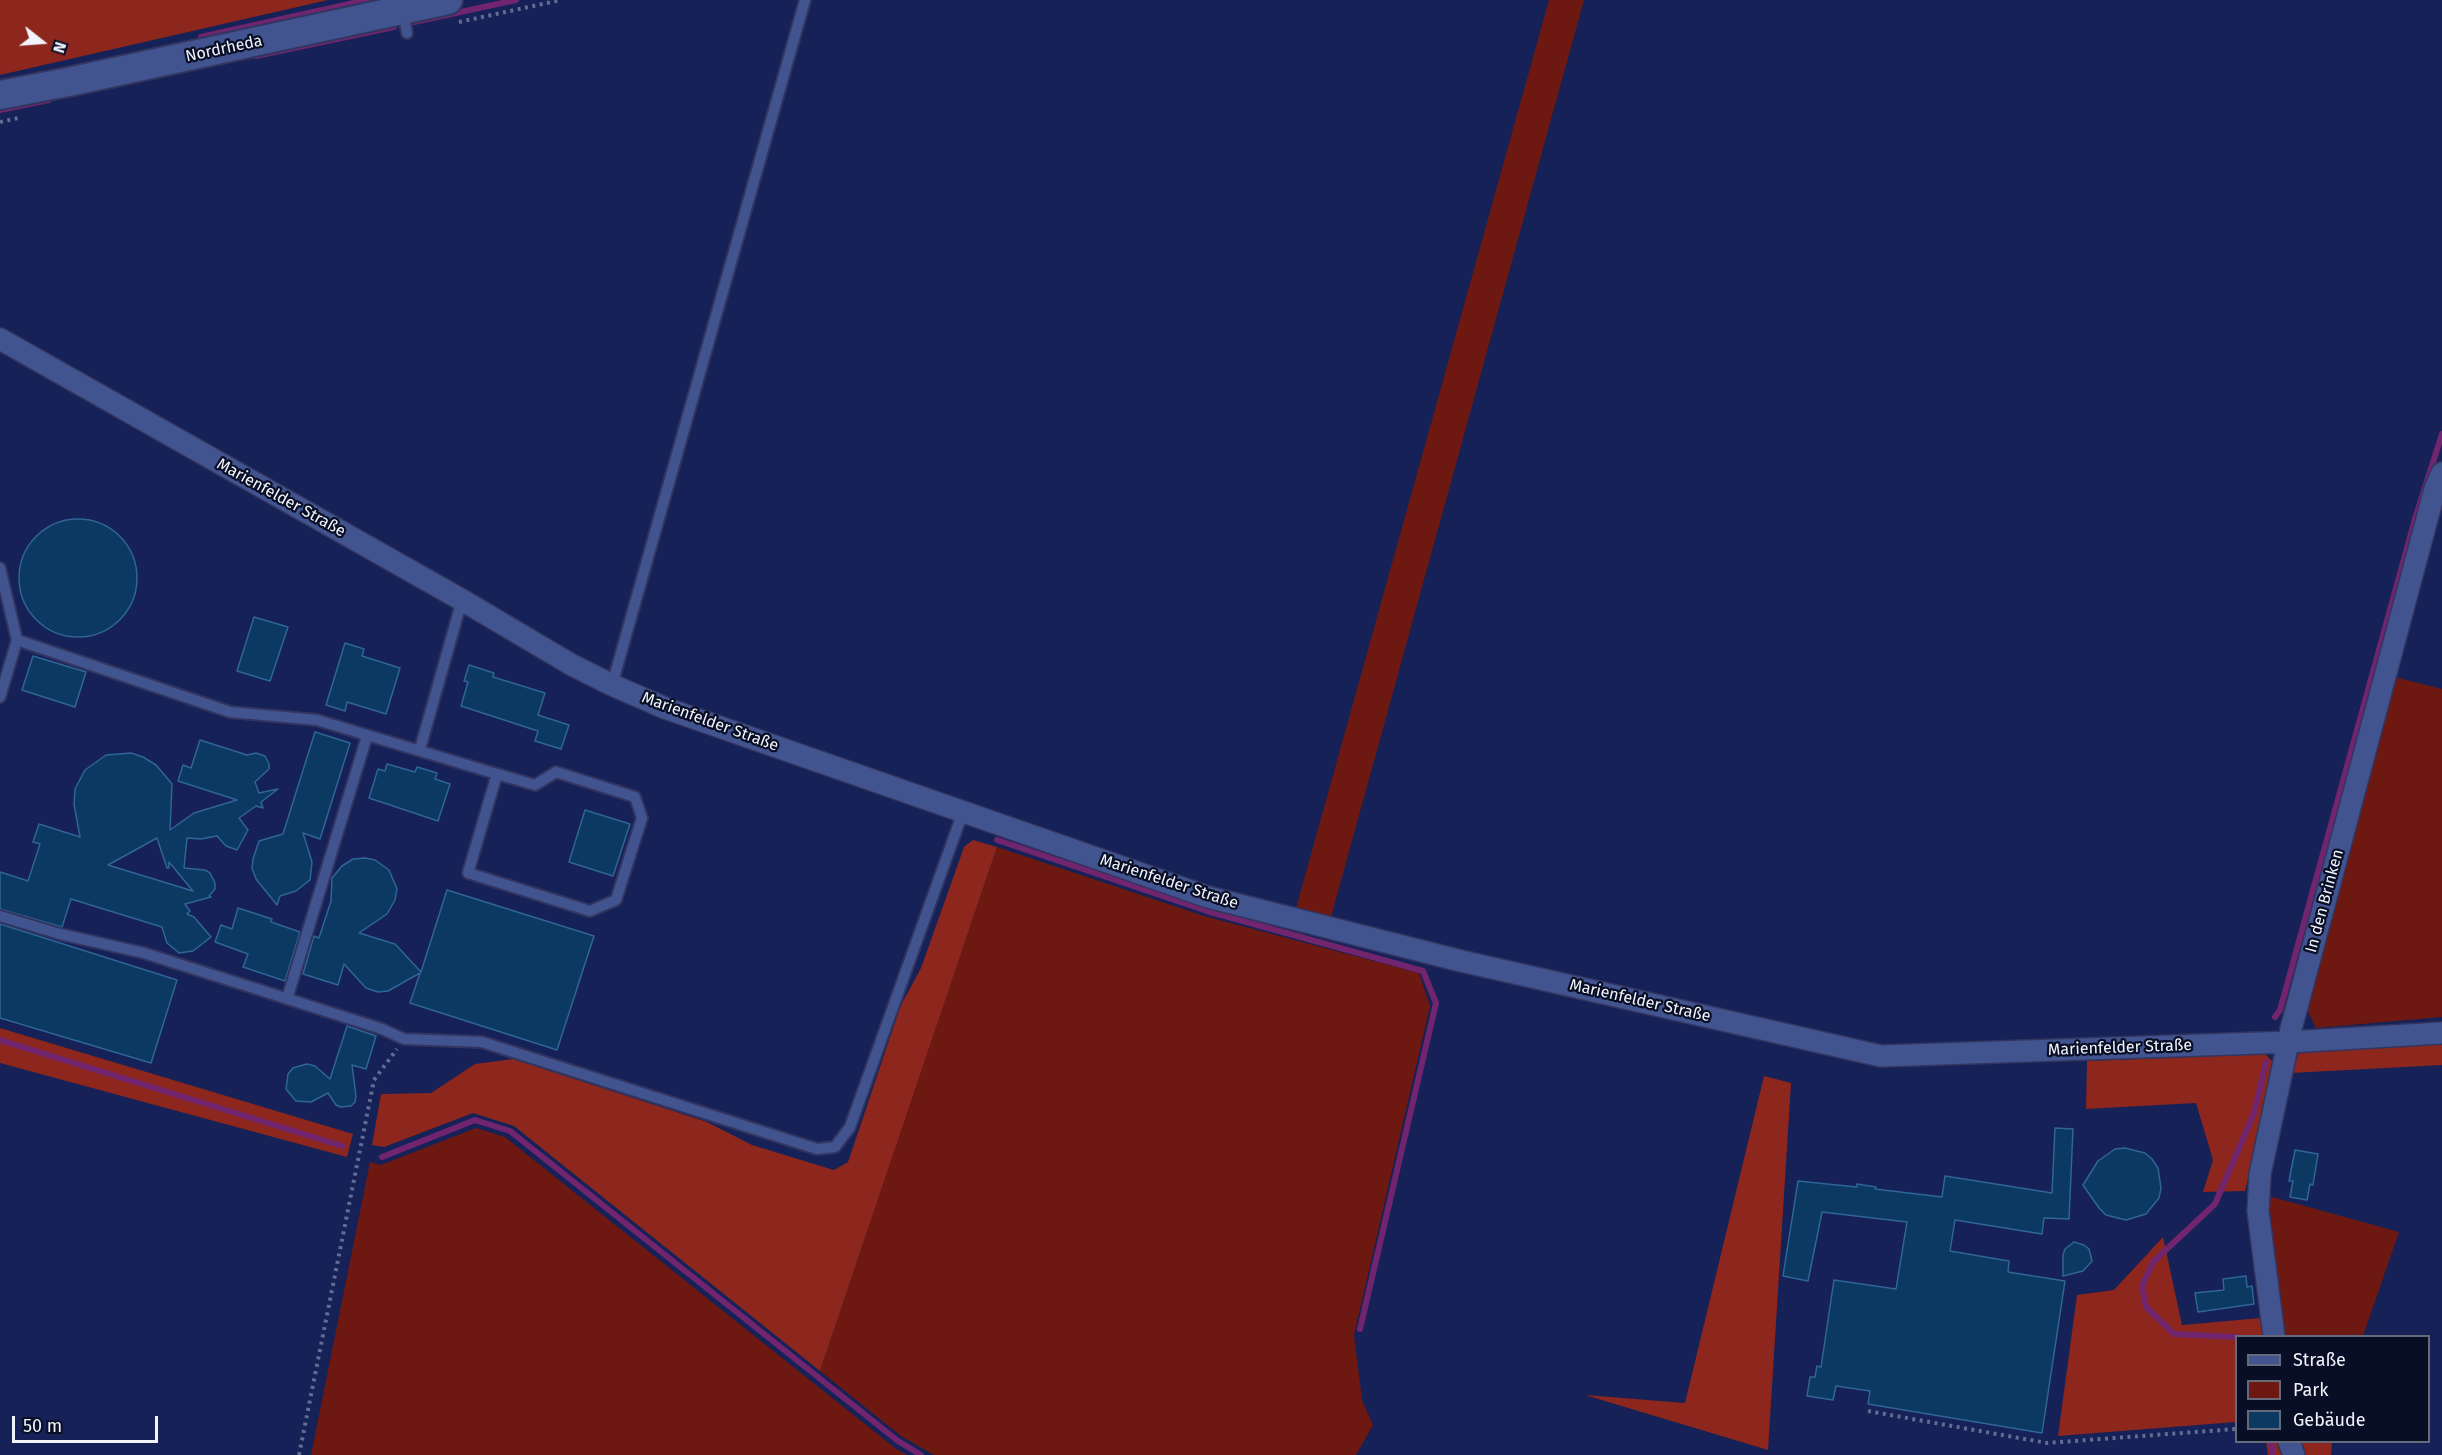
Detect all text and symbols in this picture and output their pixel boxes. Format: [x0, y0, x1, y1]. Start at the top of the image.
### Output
north arrow [12, 12, 72, 72]
street label: Nordrheda [184, 31, 264, 67]
text: N [49, 40, 70, 55]
street label: Marienfelder Straße [213, 455, 349, 541]
street label: Marienfelder Straße [639, 688, 781, 756]
street label: In den Brinken [2302, 847, 2348, 955]
street label: Marienfelder Straße [1097, 851, 1241, 913]
street label: Marienfelder Straße [1568, 975, 1712, 1027]
street label: Marienfelder Straße [2048, 1036, 2192, 1060]
legend [2235, 1335, 2430, 1443]
text: Straße [2293, 1349, 2346, 1371]
text: Park [2293, 1379, 2328, 1401]
scale bar [15, 1404, 160, 1442]
text: Gebäude [2293, 1409, 2366, 1431]
text: 50 m [23, 1415, 62, 1437]

